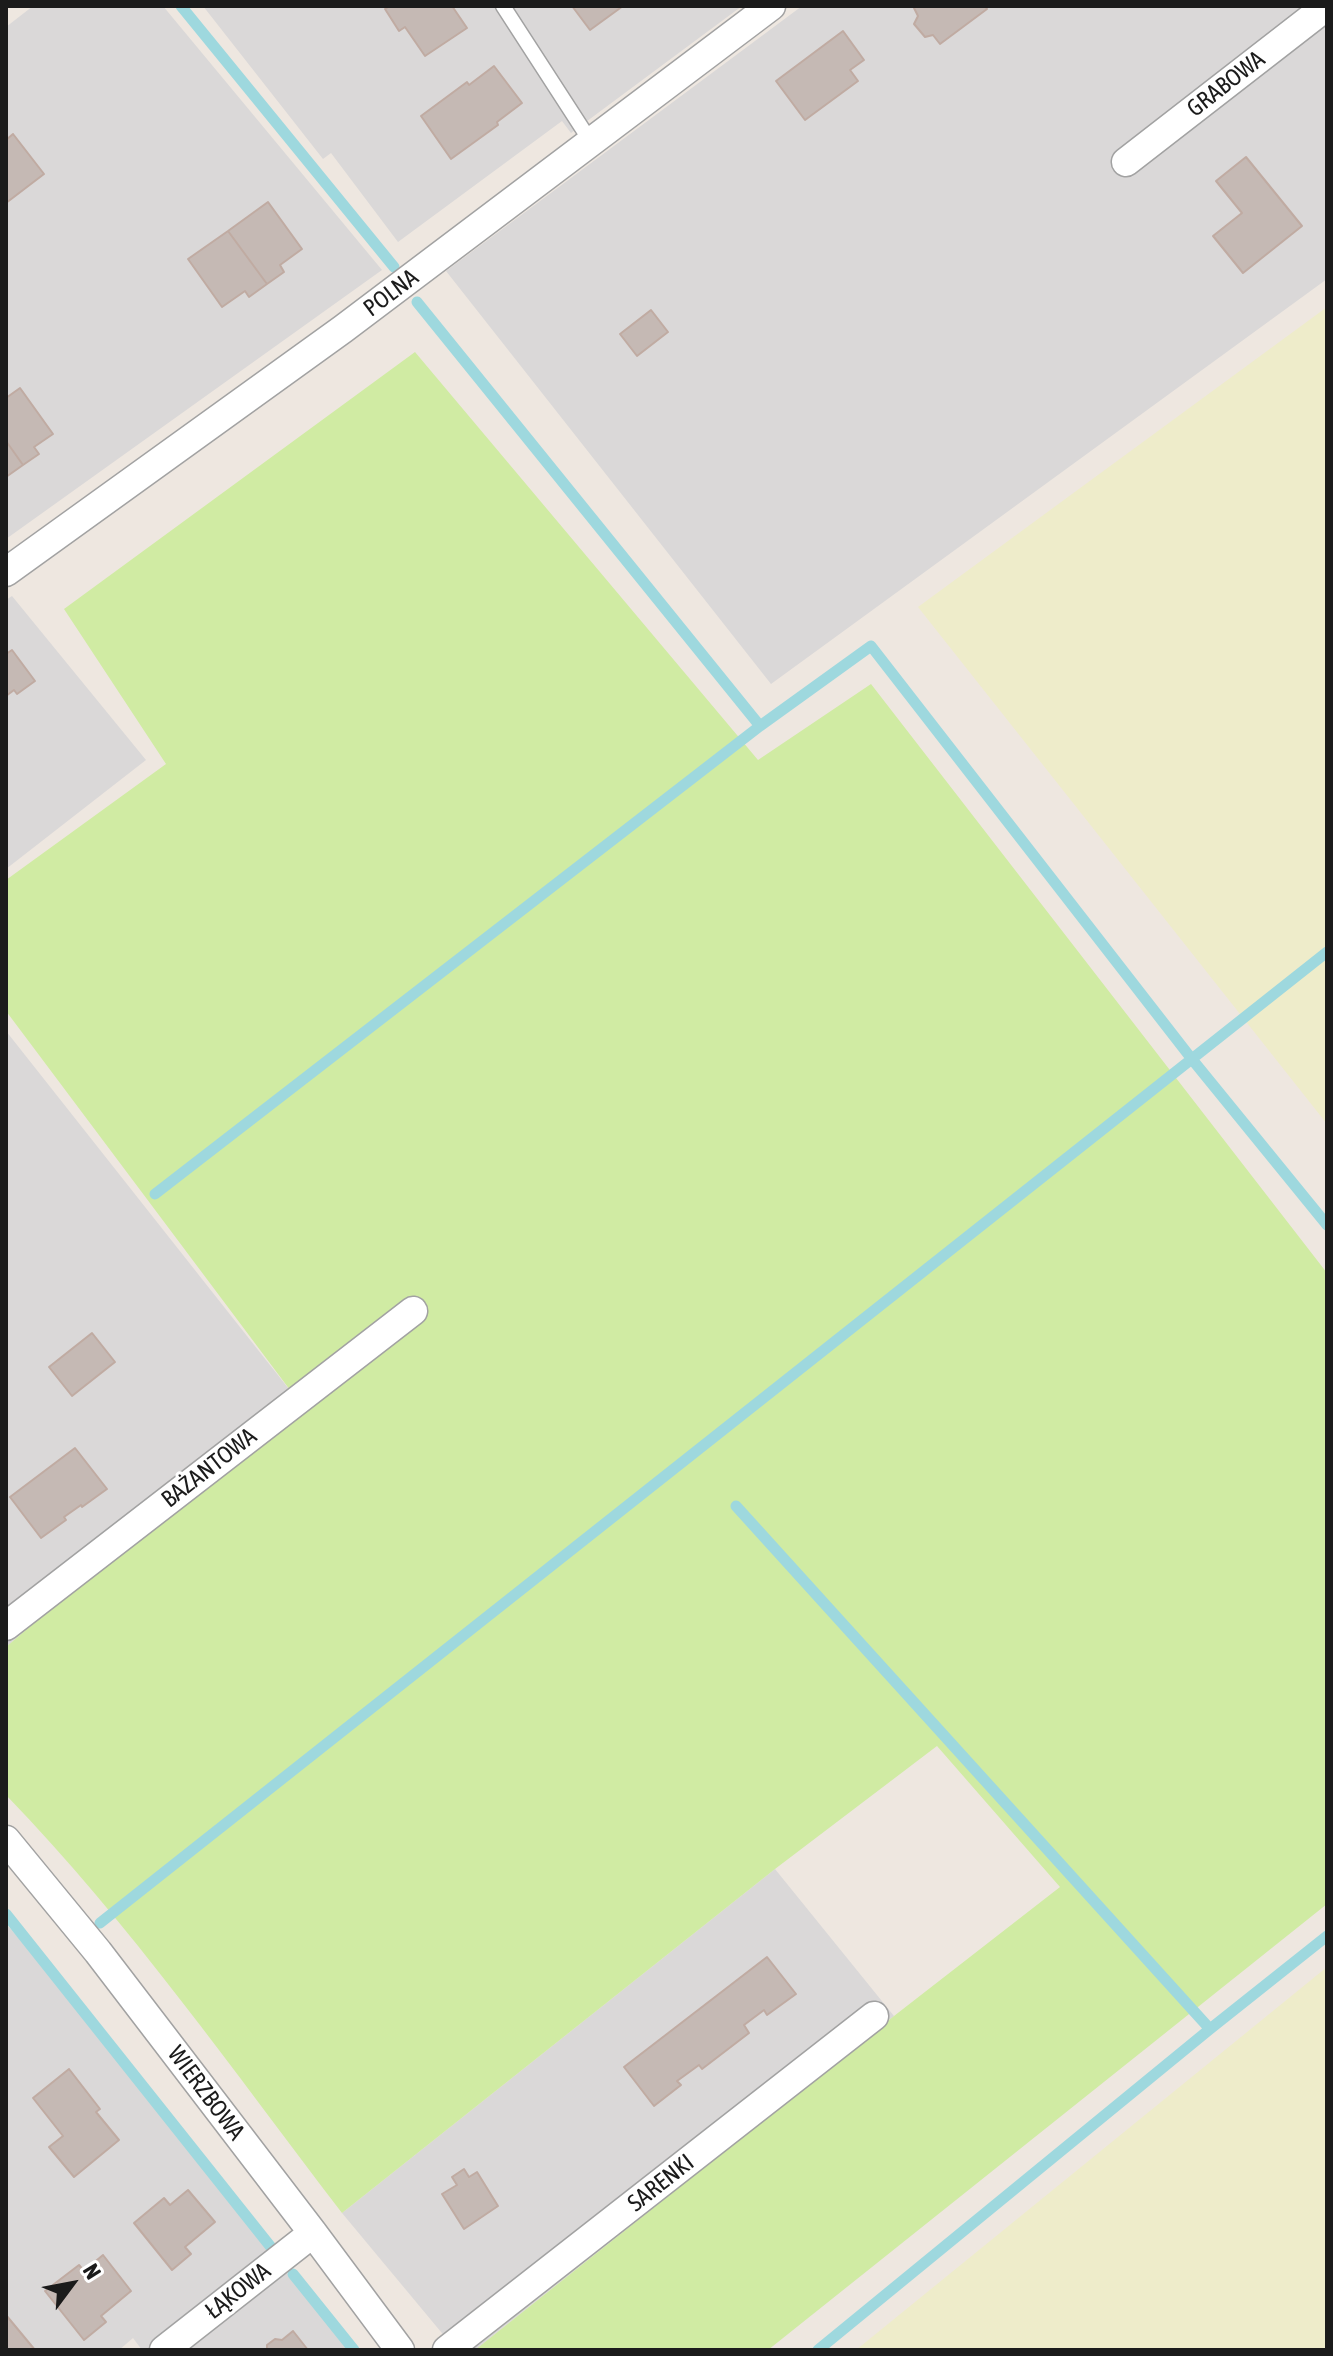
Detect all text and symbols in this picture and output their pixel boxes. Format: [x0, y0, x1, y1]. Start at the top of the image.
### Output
street label: GRABOWA [1182, 45, 1270, 123]
street label: POLNA [358, 263, 424, 323]
street label: BAŻANTOWA [156, 1422, 262, 1514]
street label: WIERZBOWA [161, 2040, 251, 2146]
street label: SARENKI [622, 2148, 700, 2218]
north arrow [32, 2244, 112, 2324]
street label: ŁĄKOWA [200, 2257, 276, 2325]
text: N [78, 2259, 107, 2284]

